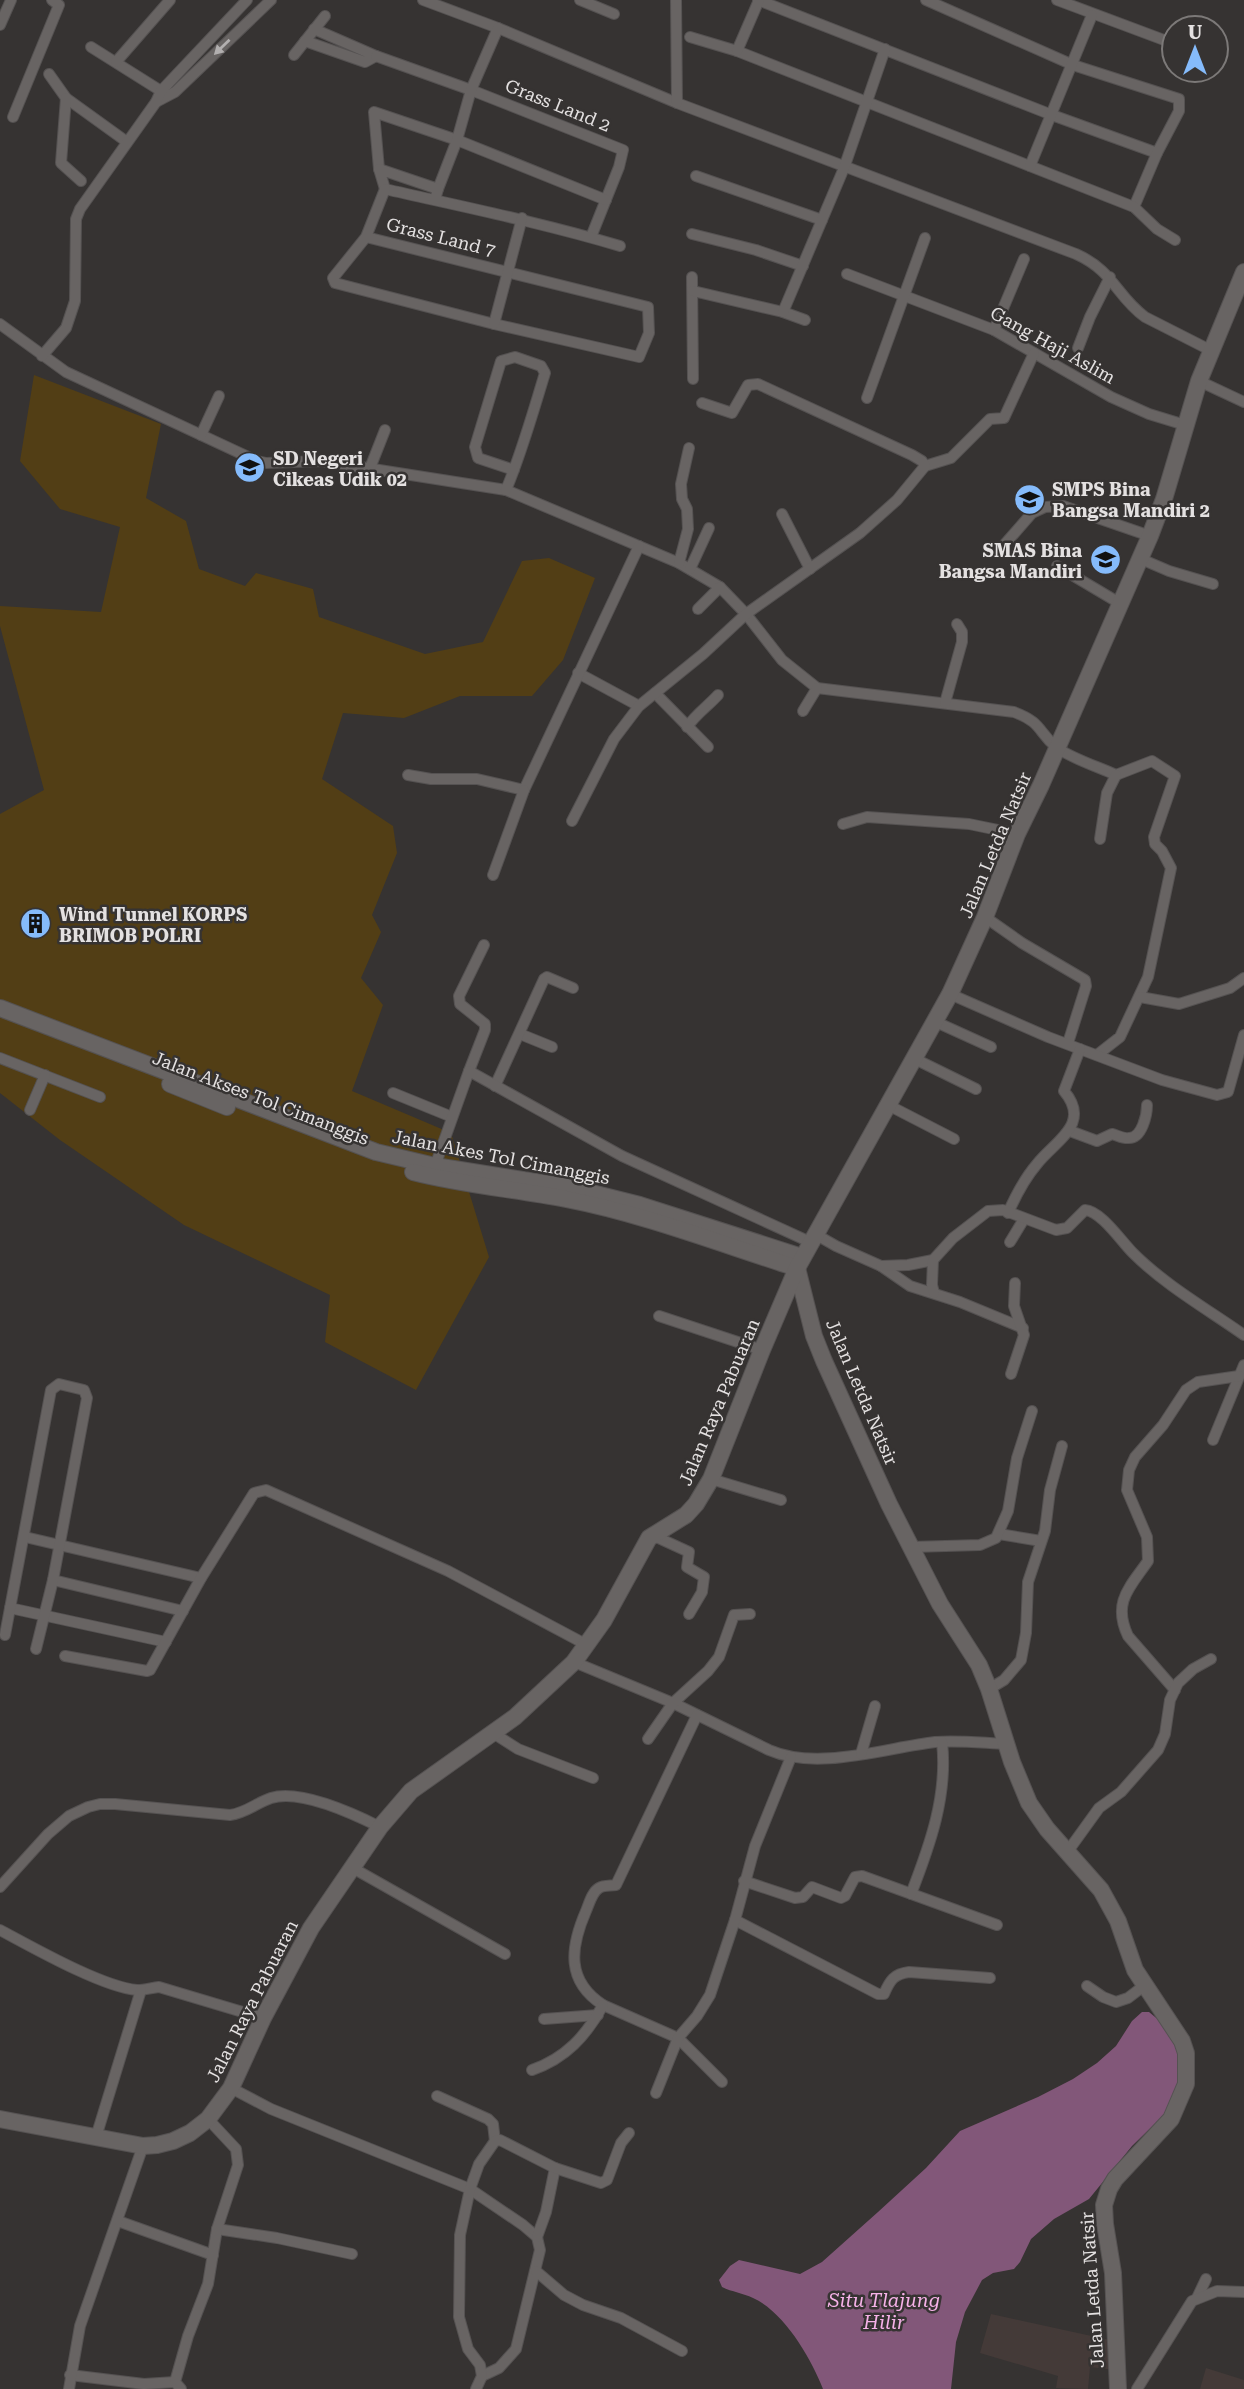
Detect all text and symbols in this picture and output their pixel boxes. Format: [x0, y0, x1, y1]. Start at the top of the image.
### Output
north arrow [1160, 14, 1230, 84]
text: U [1188, 21, 1203, 44]
one-way arrow [214, 39, 231, 55]
street label: Grass Land 2 [502, 74, 614, 136]
street label: Grass Land 7 [384, 213, 498, 261]
street label: Gang Haji Aslim [987, 302, 1119, 388]
place label: SD Negeri Cikeas Udik 02 [273, 448, 407, 490]
school or university icon: SD Negeri Cikeas Udik 02 [233, 451, 267, 485]
place label: SMPS Bina Bangsa Mandiri 2 [1052, 479, 1210, 521]
school or university icon: SMPS Bina Bangsa Mandiri 2 [1012, 482, 1046, 516]
place label: SMAS Bina Bangsa Mandiri [939, 540, 1082, 582]
school or university icon: SMAS Bina Bangsa Mandiri [1088, 543, 1122, 577]
street label: Jalan Letda Natsir [955, 769, 1035, 921]
place label: Wind Tunnel KORPS BRIMOB POLRI [59, 904, 247, 946]
building icon: Wind Tunnel KORPS BRIMOB POLRI [19, 907, 53, 941]
street label: Jalan Akses Tol Cimanggis [150, 1047, 372, 1149]
street label: Jalan Akes Tol Cimanggis [390, 1126, 612, 1188]
street label: Jalan Raya Pabuaran [674, 1315, 764, 1489]
street label: Jalan Letda Natsir [822, 1316, 902, 1468]
street label: Jalan Raya Pabuaran [202, 1916, 302, 2086]
street label: Jalan Letda Natsir [1076, 2211, 1108, 2369]
water label: Situ Tlajung Hilir [827, 2289, 940, 2334]

